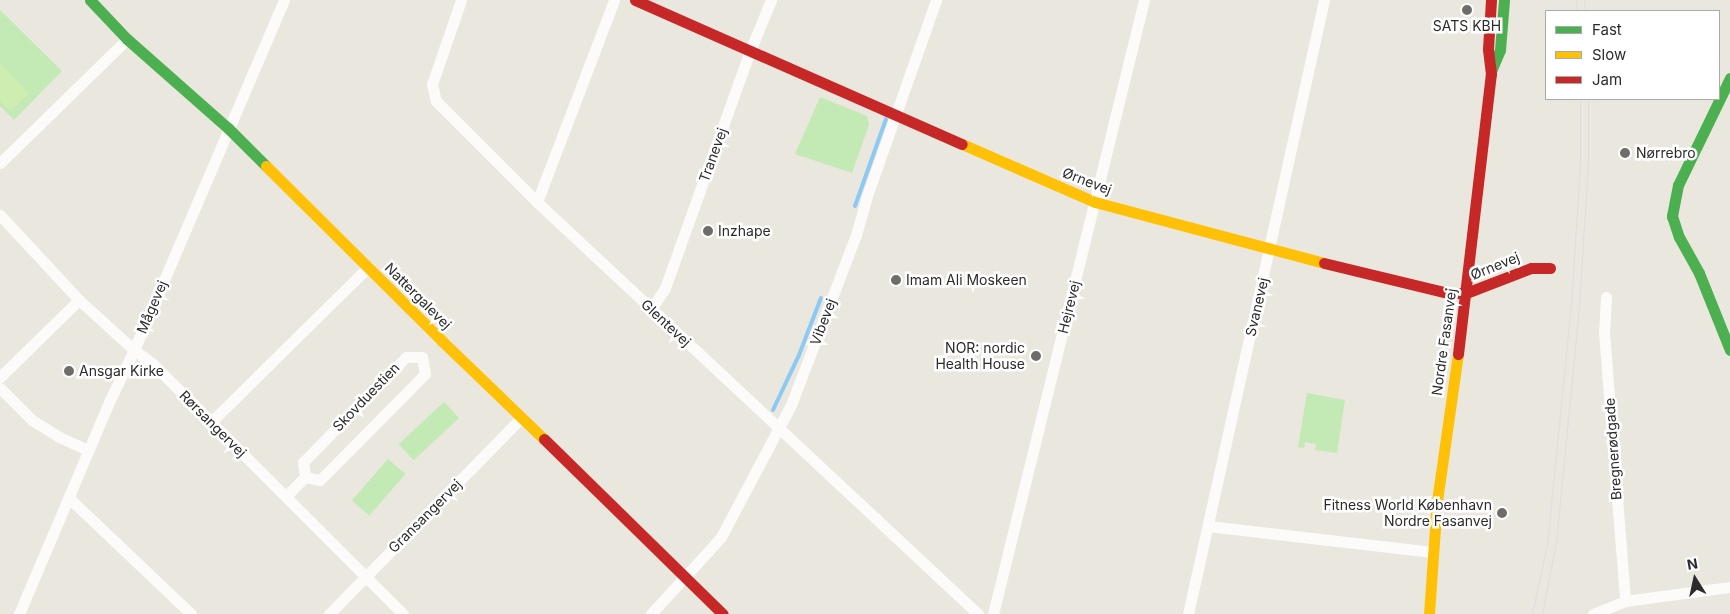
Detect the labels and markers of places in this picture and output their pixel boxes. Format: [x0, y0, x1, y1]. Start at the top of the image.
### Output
marker: SATS KBH [1461, 4, 1473, 16]
place label: SATS KBH [1433, 18, 1501, 34]
place label: Nørrebro [1636, 145, 1696, 161]
marker: Nørrebro [1618, 146, 1632, 160]
place label: Inzhape [718, 223, 771, 239]
marker: Inzhape [702, 225, 714, 237]
place label: Imam Ali Moskeen [906, 272, 1027, 288]
marker: Imam Ali Moskeen [890, 274, 902, 286]
place label: NOR: nordic Health House [935, 340, 1025, 372]
marker: NOR: nordic Health House [1029, 349, 1043, 363]
place label: Ansgar Kirke [79, 363, 164, 379]
marker: Ansgar Kirke [63, 365, 75, 377]
place label: Fitness World København Nordre Fasanvej [1323, 497, 1492, 530]
marker: Fitness World København Nordre Fasanvej [1496, 507, 1508, 519]

